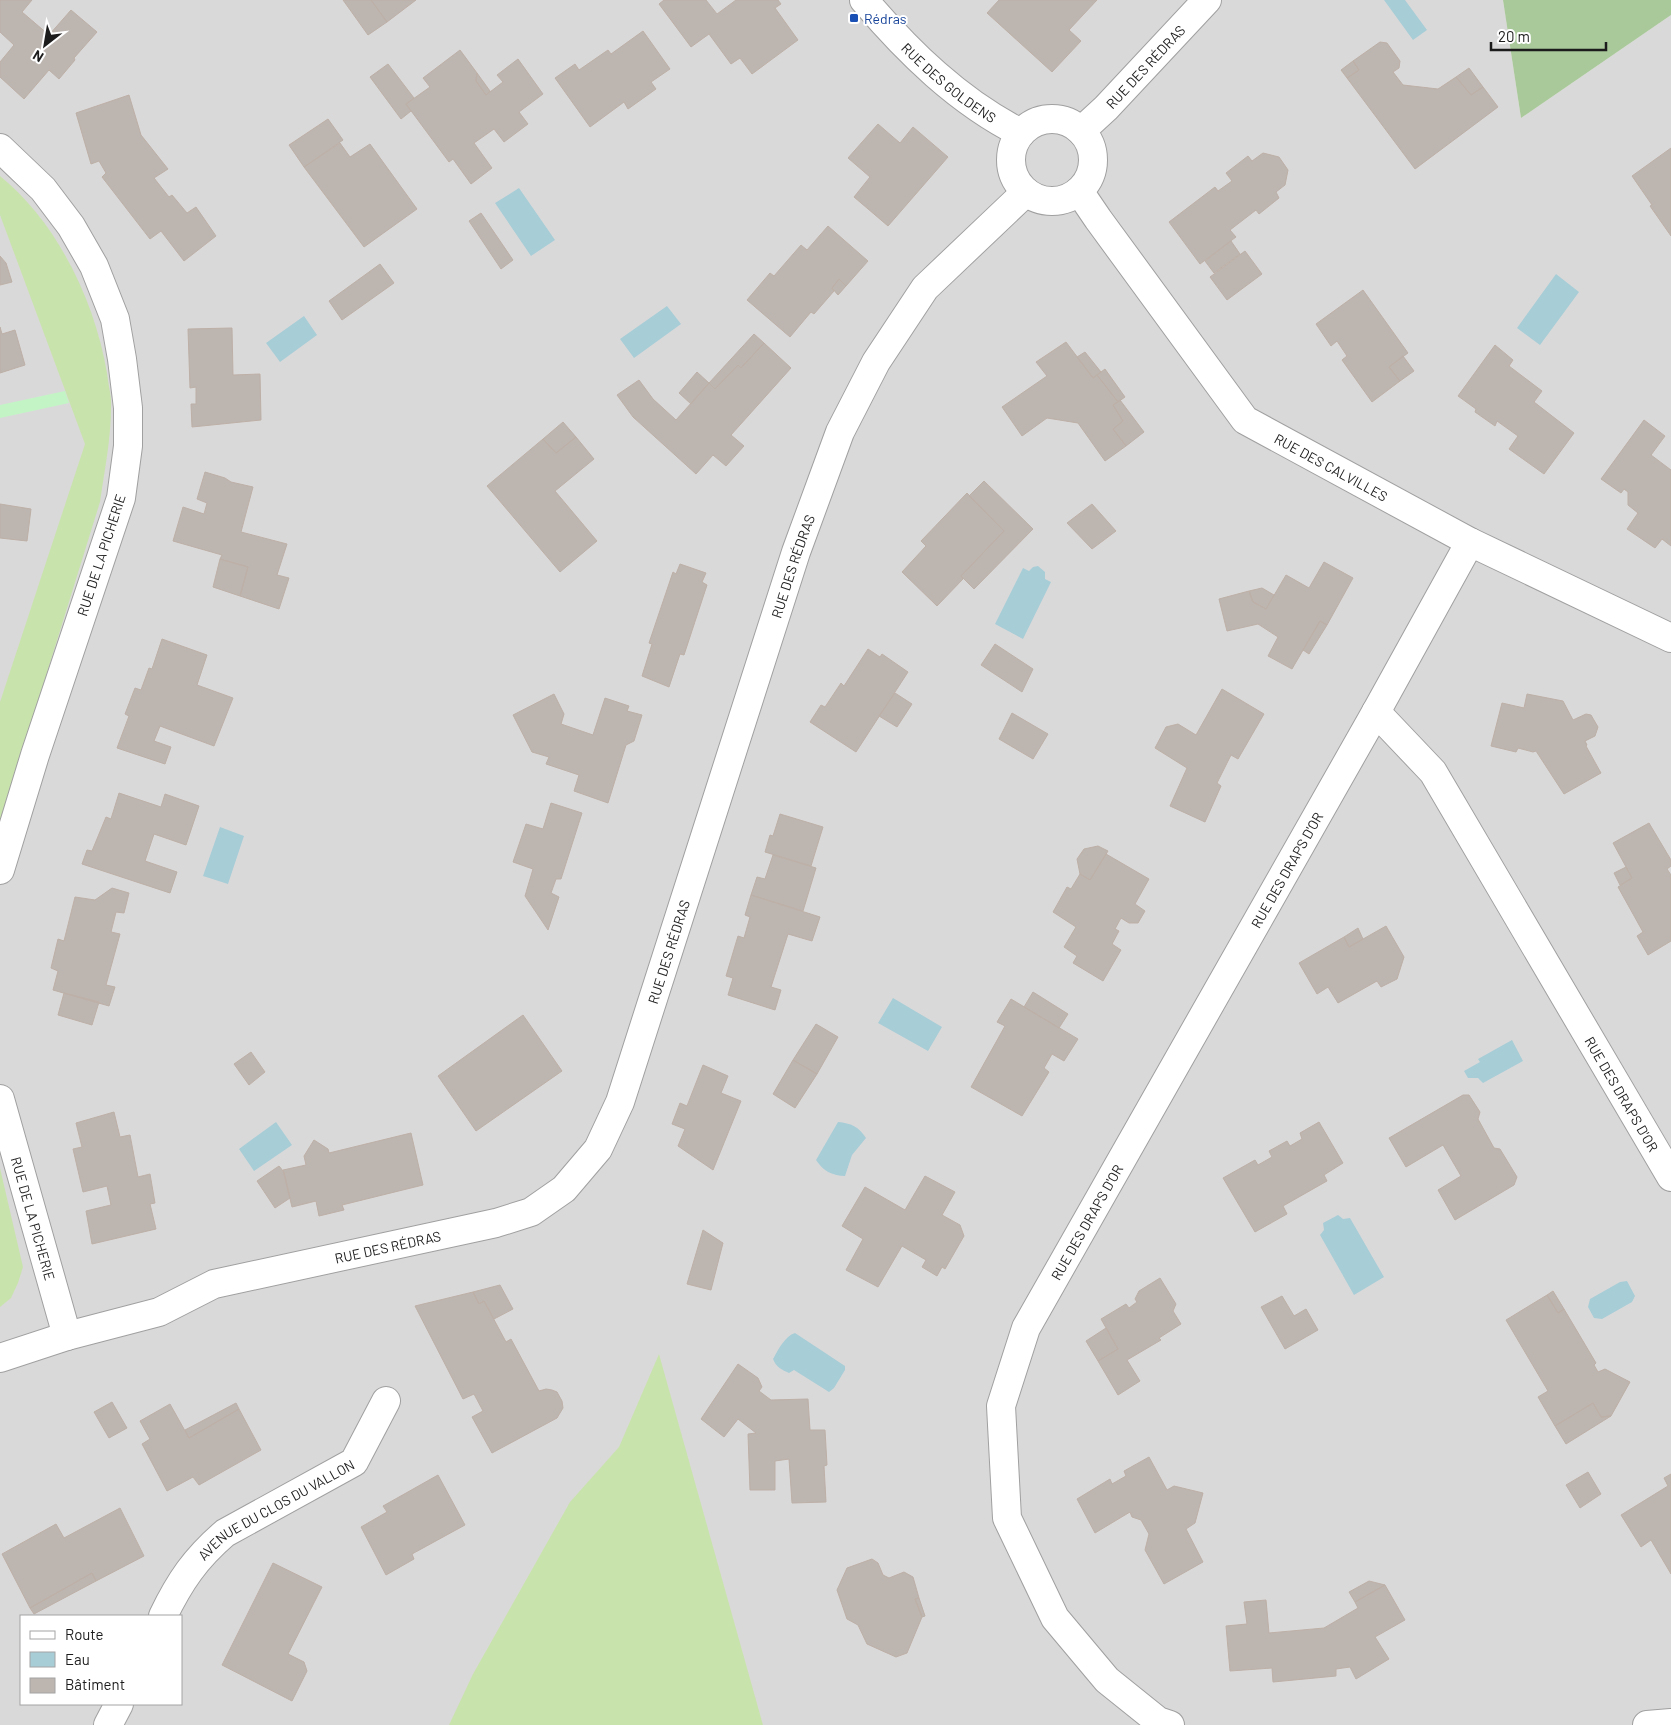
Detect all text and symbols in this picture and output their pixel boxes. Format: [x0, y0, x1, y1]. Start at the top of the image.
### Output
place label: Rédras [864, 10, 907, 27]
marker: Rédras [848, 12, 860, 24]
north arrow [20, 20, 70, 70]
scale bar [1491, 20, 1606, 52]
street label: RUE DES RÉDRAS [1102, 21, 1188, 112]
text: 20 m [1498, 27, 1530, 45]
street label: RUE DES GOLDENS [899, 39, 1000, 126]
text: N [30, 47, 46, 66]
street label: RUE DES CALVILLES [1272, 429, 1391, 504]
street label: RUE DE LA PICHERIE [73, 492, 129, 618]
street label: RUE DES RÉDRAS [767, 512, 818, 620]
street label: RUE DES DRAPS D'OR [1247, 809, 1326, 931]
street label: RUE DES RÉDRAS [644, 898, 693, 1006]
street label: RUE DES DRAPS D'OR [1582, 1033, 1662, 1154]
street label: RUE DE LA PICHERIE [8, 1155, 59, 1282]
street label: RUE DES DRAPS D'OR [1047, 1161, 1126, 1283]
street label: RUE DES RÉDRAS [333, 1227, 442, 1266]
street label: AVENUE DU CLOS DU VALLON [194, 1455, 357, 1563]
legend [20, 1615, 182, 1705]
text: Route [65, 1625, 104, 1643]
text: Eau [65, 1650, 90, 1668]
text: Bâtiment [65, 1675, 125, 1693]

